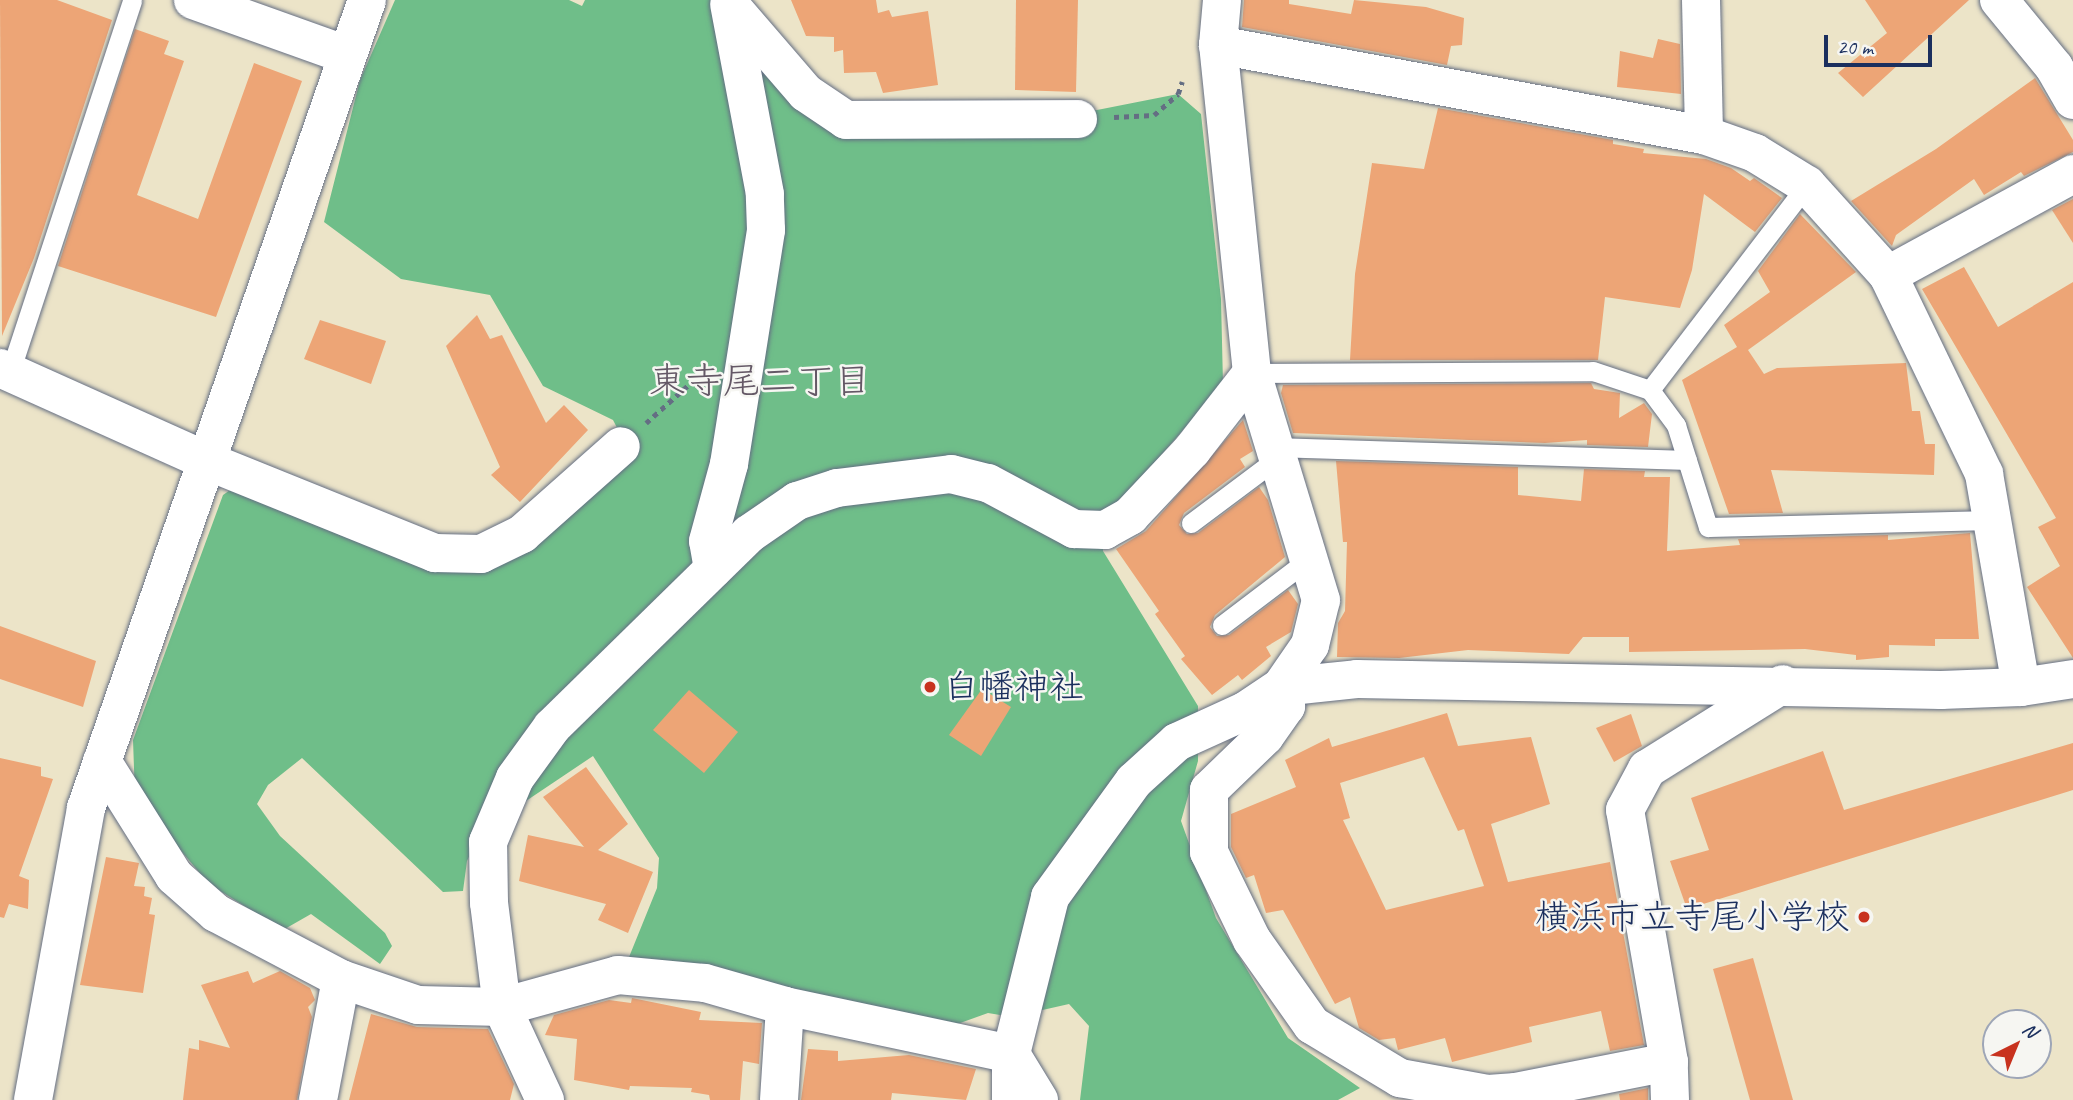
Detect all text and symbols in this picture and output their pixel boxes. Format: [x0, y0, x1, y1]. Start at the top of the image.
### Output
scale bar [1828, 21, 1937, 65]
text: 20 m [1837, 34, 1873, 60]
district label: 東寺尾二丁目 [649, 359, 871, 403]
place label: 白幡神社 [944, 666, 1084, 708]
marker: 白幡神社 [922, 679, 938, 695]
place label: 横浜市立寺尾小学校 [1535, 896, 1850, 938]
marker: 横浜市立寺尾小学校 [1856, 909, 1872, 925]
north arrow [1982, 1009, 2052, 1079]
text: N [2017, 1017, 2042, 1043]

